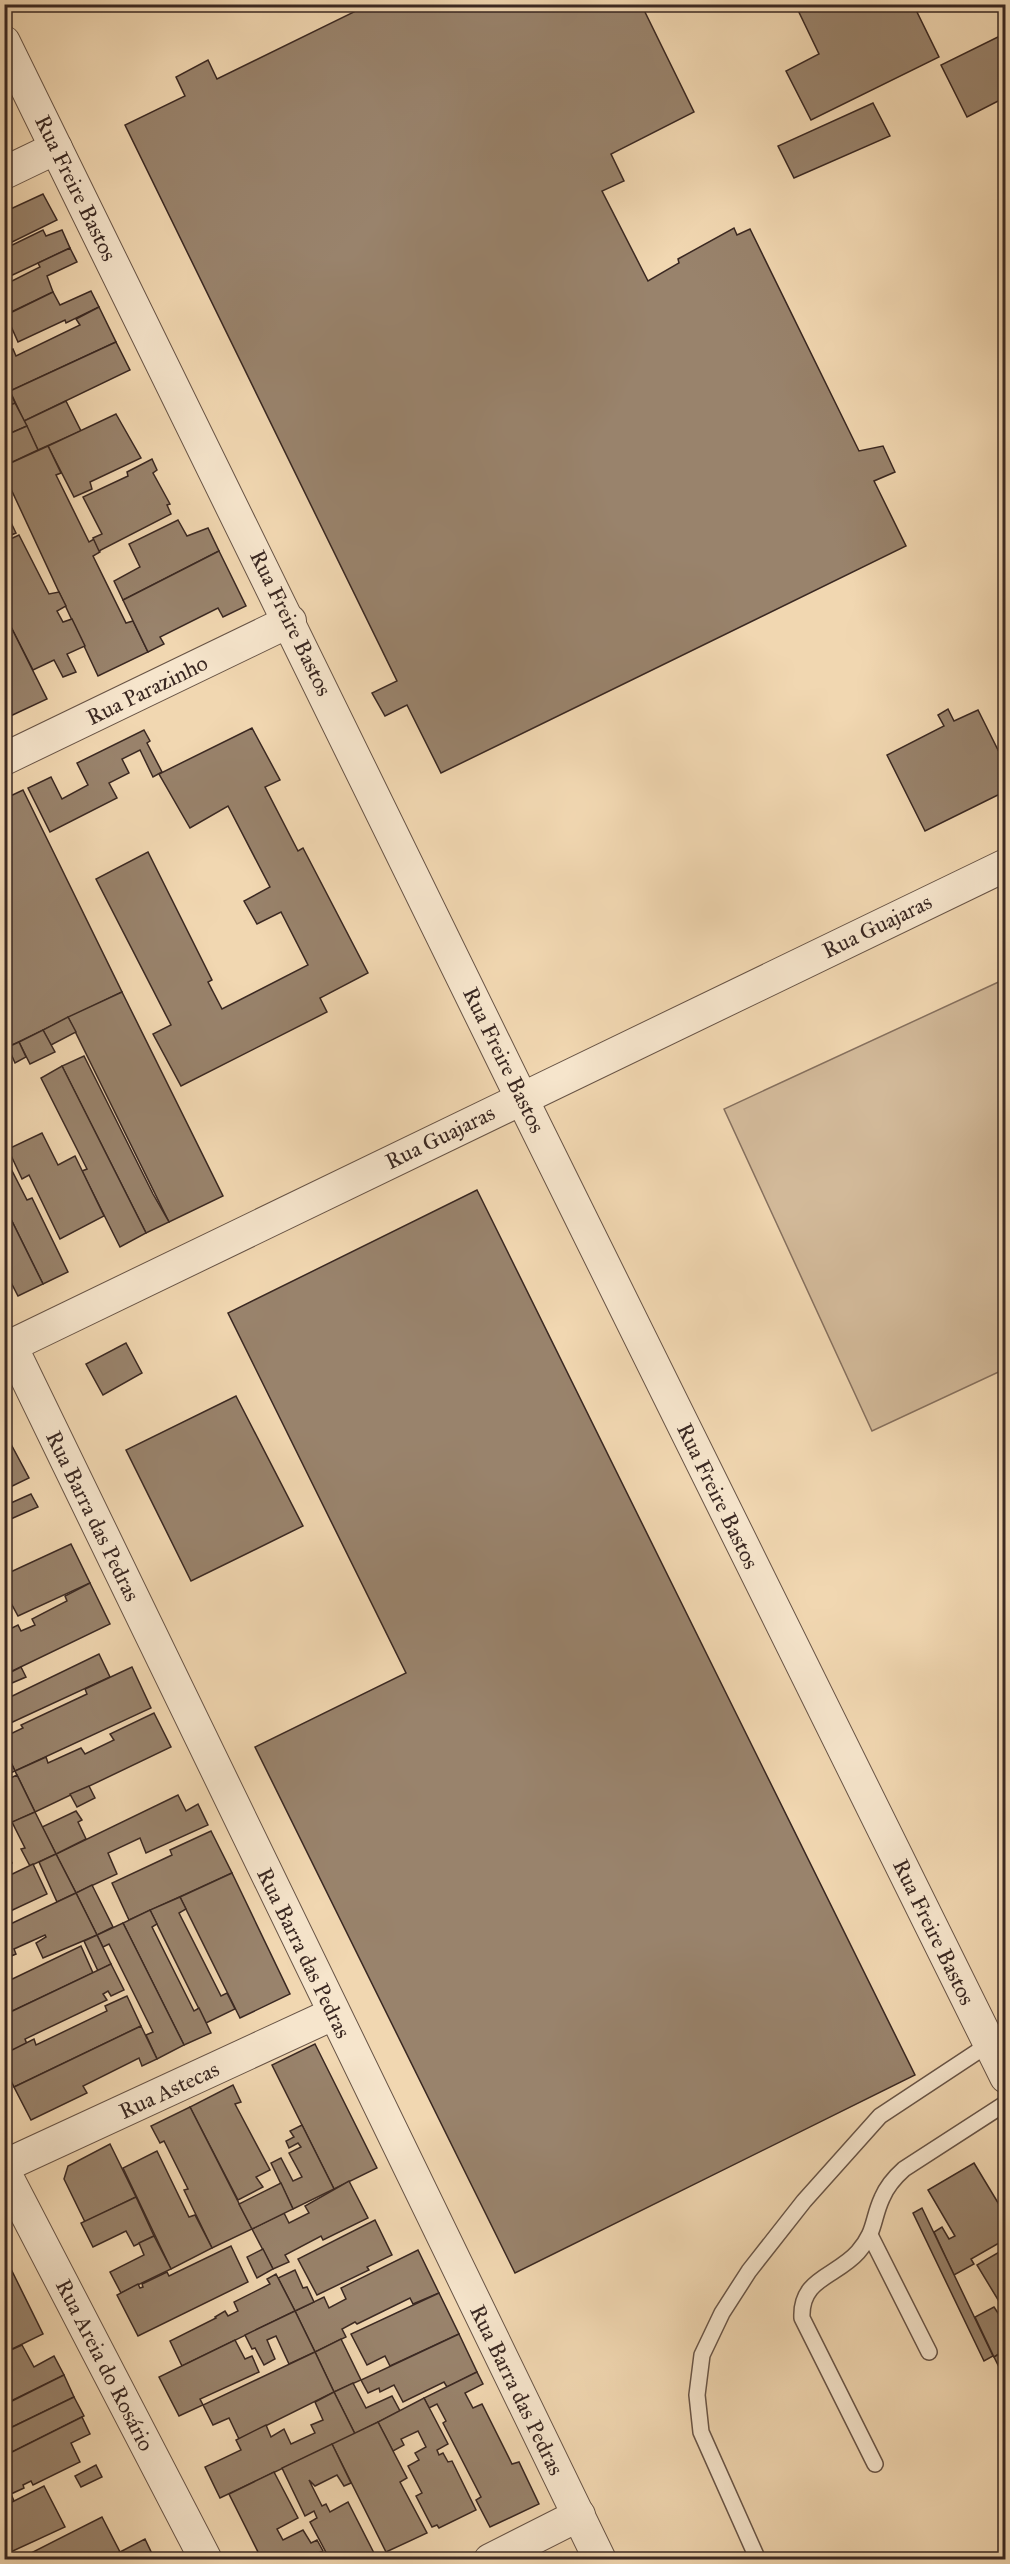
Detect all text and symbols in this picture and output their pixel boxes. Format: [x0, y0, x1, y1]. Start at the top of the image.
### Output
street label: Rua Freire Bastos [29, 111, 123, 265]
street label: Rua Freire Bastos [244, 546, 338, 700]
street label: Rua Parazinho [82, 649, 212, 731]
street label: Rua Guajaras [818, 888, 936, 964]
street label: Rua Freire Bastos [457, 983, 551, 1137]
street label: Rua Guajaras [381, 1099, 499, 1175]
street label: Rua Freire Bastos [671, 1419, 765, 1573]
street label: Rua Barra das Pedras [40, 1426, 146, 1606]
street label: Rua Freire Bastos [887, 1855, 981, 2009]
street label: Rua Barra das Pedras [251, 1863, 357, 2043]
street label: Rua Astecas [115, 2055, 223, 2125]
street label: Rua Areia do Rosário [50, 2274, 160, 2456]
street label: Rua Barra das Pedras [464, 2300, 570, 2480]

